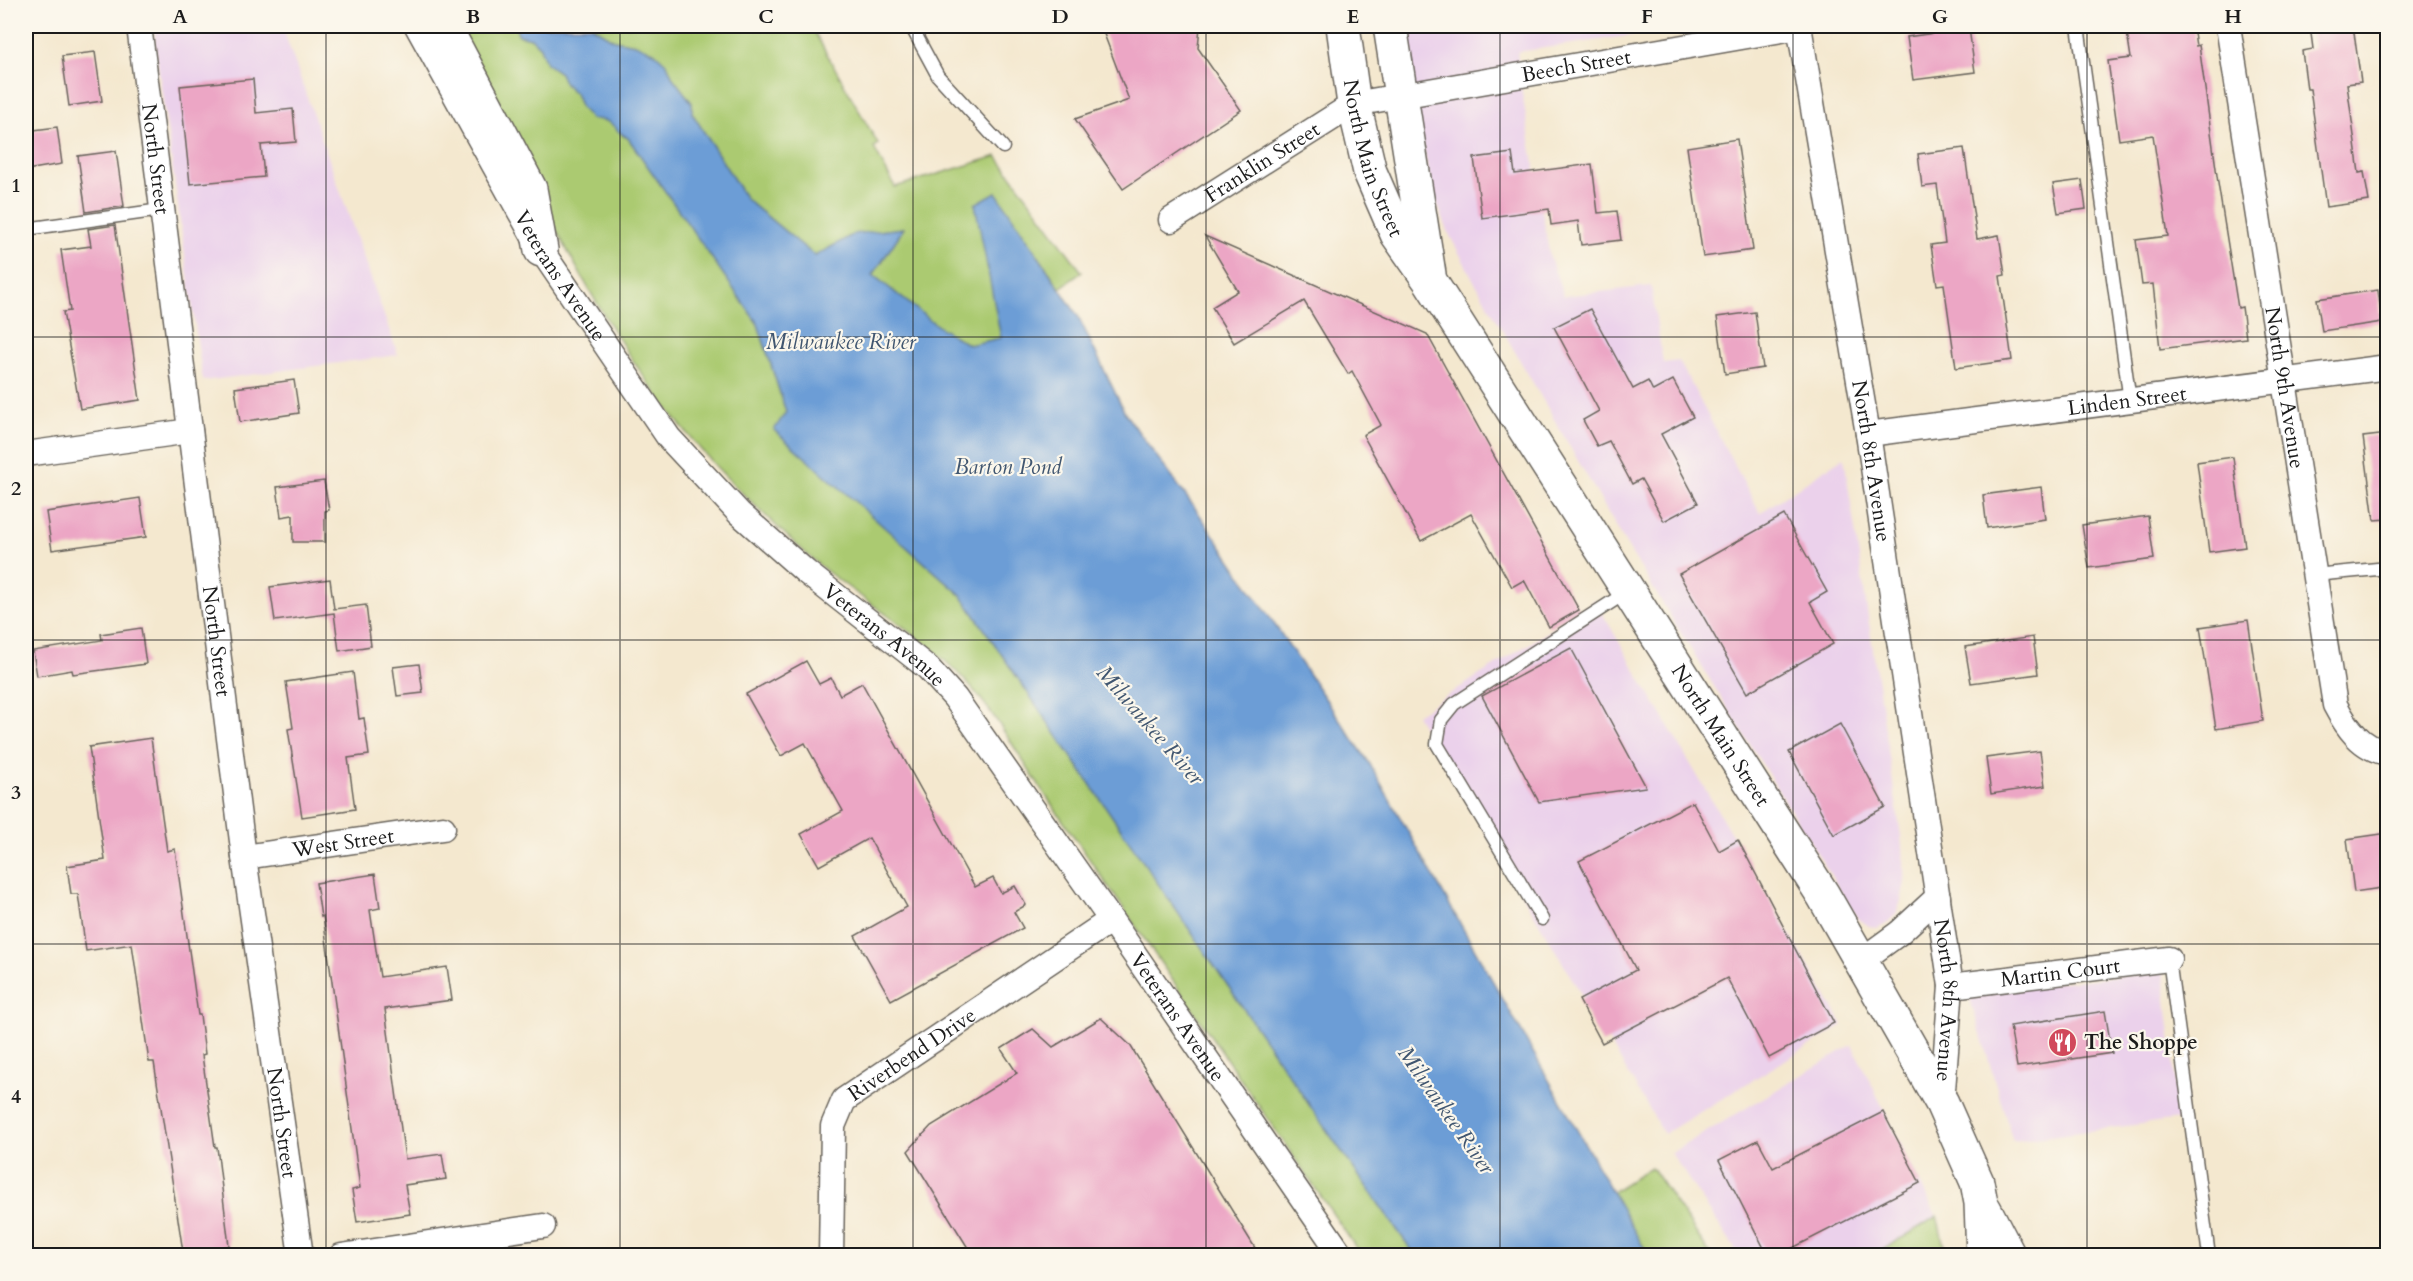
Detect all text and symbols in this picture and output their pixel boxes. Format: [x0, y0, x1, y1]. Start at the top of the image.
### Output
text: A [172, 3, 188, 30]
text: B [466, 3, 480, 30]
text: C [758, 3, 774, 30]
text: D [1051, 3, 1069, 30]
text: E [1347, 3, 1359, 30]
text: F [1641, 3, 1653, 30]
text: G [1932, 3, 1948, 30]
text: H [2224, 3, 2242, 30]
street label: Beech Street [1519, 42, 1633, 89]
street label: North Main Street [1336, 78, 1411, 242]
street label: North Street [134, 102, 177, 216]
street label: Franklin Street [1199, 115, 1326, 210]
text: 1 [11, 172, 21, 199]
street label: Veterans Avenue [507, 205, 613, 347]
street label: North 9th Avenue [2258, 305, 2312, 471]
water label: Milwaukee River [766, 327, 917, 357]
street label: North 8th Avenue [1845, 378, 1899, 544]
street label: Linden Street [2066, 379, 2188, 423]
water label: Barton Pond [954, 452, 1063, 482]
text: 2 [11, 475, 21, 502]
street label: Veterans Avenue [817, 576, 953, 693]
street label: North Street [195, 584, 238, 699]
street label: North Main Street [1664, 658, 1777, 812]
water label: Milwaukee River [1089, 659, 1211, 792]
text: 3 [11, 779, 21, 806]
street label: West Street [289, 821, 396, 864]
street label: North 8th Avenue [1927, 917, 1966, 1083]
street label: Veterans Avenue [1123, 947, 1232, 1087]
street label: Martin Court [1999, 951, 2122, 994]
street label: Riverbend Drive [842, 1001, 982, 1108]
restaurant icon: The Shoppe [2047, 1026, 2079, 1058]
place label: The Shoppe [2084, 1028, 2198, 1057]
water label: Milwaukee River [1391, 1040, 1502, 1181]
street label: North Street [260, 1066, 304, 1180]
text: 4 [11, 1083, 21, 1110]

